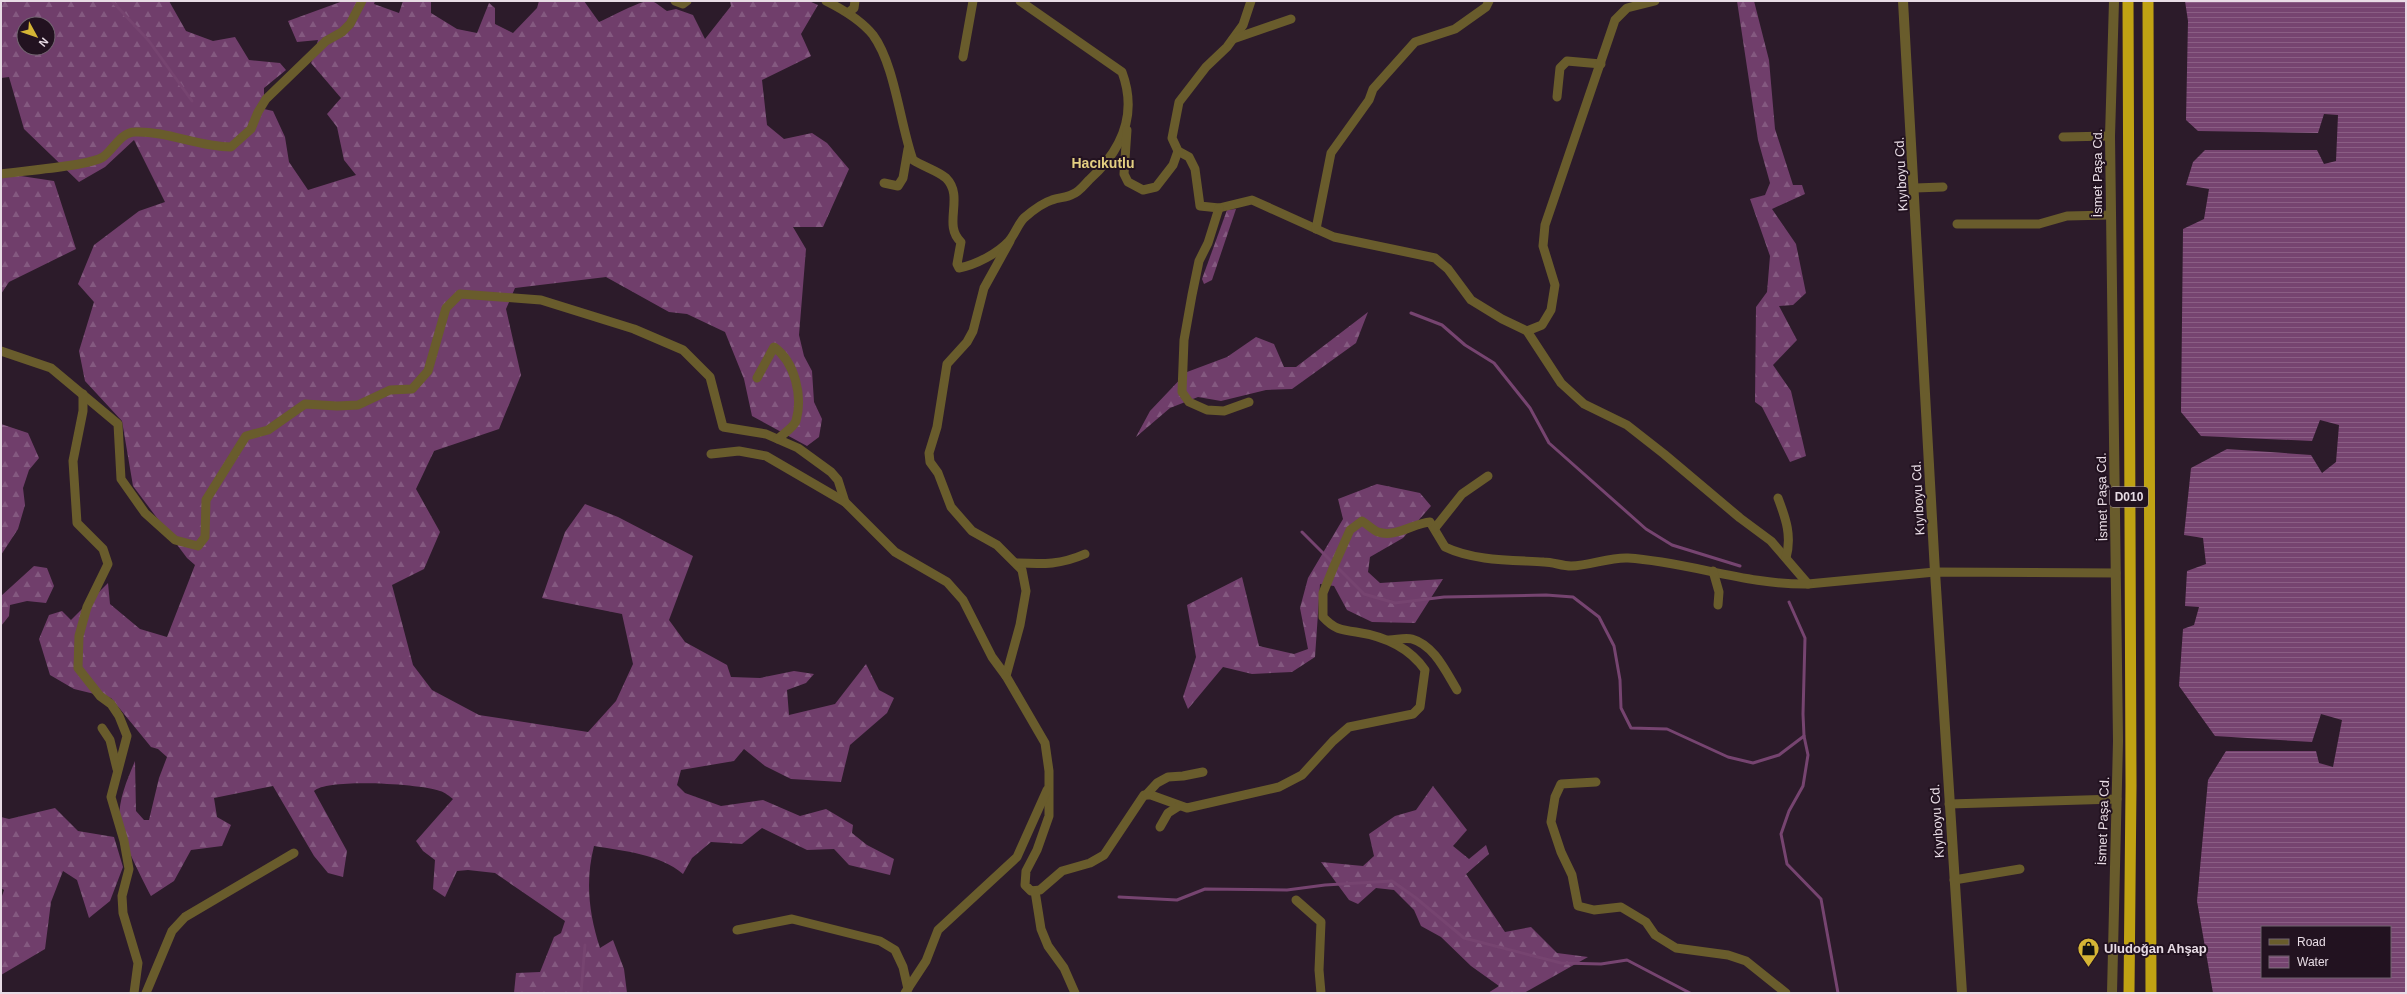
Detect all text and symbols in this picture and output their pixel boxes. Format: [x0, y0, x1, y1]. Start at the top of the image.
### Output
north arrow [16, 16, 56, 56]
text: N [36, 36, 51, 49]
street label: İsmet Paşa Cd. [2090, 129, 2105, 217]
street label: Kıyıboyu Cd. [1892, 136, 1910, 212]
district label: Hacıkutlu [1071, 155, 1135, 171]
street label: İsmet Paşa Cd. [2094, 452, 2110, 542]
street label: Kıyıboyu Cd. [1909, 460, 1927, 536]
road number: D010 [2110, 487, 2148, 507]
street label: İsmet Paşa Cd. [2094, 776, 2112, 866]
street label: Kıyıboyu Cd. [1927, 783, 1947, 859]
legend [2261, 926, 2391, 978]
shop icon: Uludoǧan Ahşap [2075, 935, 2101, 968]
text: Road [2297, 935, 2326, 949]
place label: Uludoǧan Ahşap [2104, 941, 2207, 956]
text: Water [2297, 955, 2329, 969]

